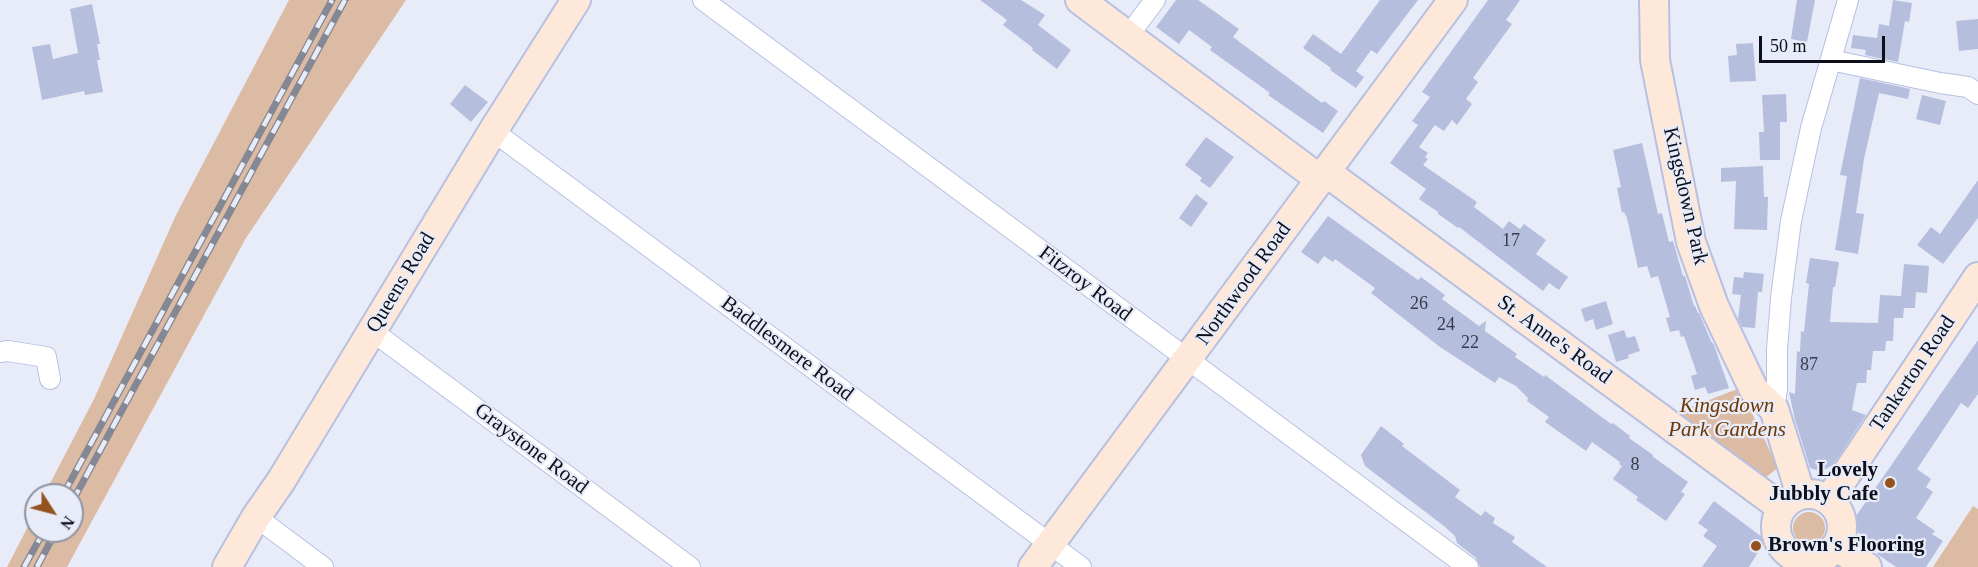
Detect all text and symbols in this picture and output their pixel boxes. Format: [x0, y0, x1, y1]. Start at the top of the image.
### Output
scale bar [1762, 24, 1888, 62]
text: 50 m [1770, 36, 1807, 56]
street label: Kingsdown Park [1657, 125, 1713, 267]
street label: Northwood Road [1191, 218, 1297, 350]
street label: Queens Road [361, 228, 441, 338]
house number: 17 [1502, 230, 1520, 252]
street label: Fitzroy Road [1033, 241, 1137, 327]
street label: St. Anne's Road [1492, 290, 1616, 390]
street label: Baddlesmere Road [716, 291, 858, 407]
house number: 26 [1410, 293, 1428, 315]
street label: Tankerton Road [1865, 311, 1961, 437]
house number: 24 [1437, 314, 1455, 336]
house number: 22 [1461, 332, 1479, 354]
house number: 87 [1800, 354, 1818, 376]
park label: Kingsdown Park Gardens [1668, 393, 1786, 443]
street label: Graystone Road [469, 398, 593, 500]
house number: 8 [1630, 454, 1640, 476]
place label: Lovely Jubbly Cafe [1769, 458, 1878, 508]
marker: Lovely Jubbly Cafe [1883, 476, 1897, 490]
north arrow [24, 483, 84, 543]
text: N [57, 513, 78, 532]
place label: Brown's Flooring [1768, 533, 1925, 559]
marker: Brown's Flooring [1749, 539, 1763, 553]

